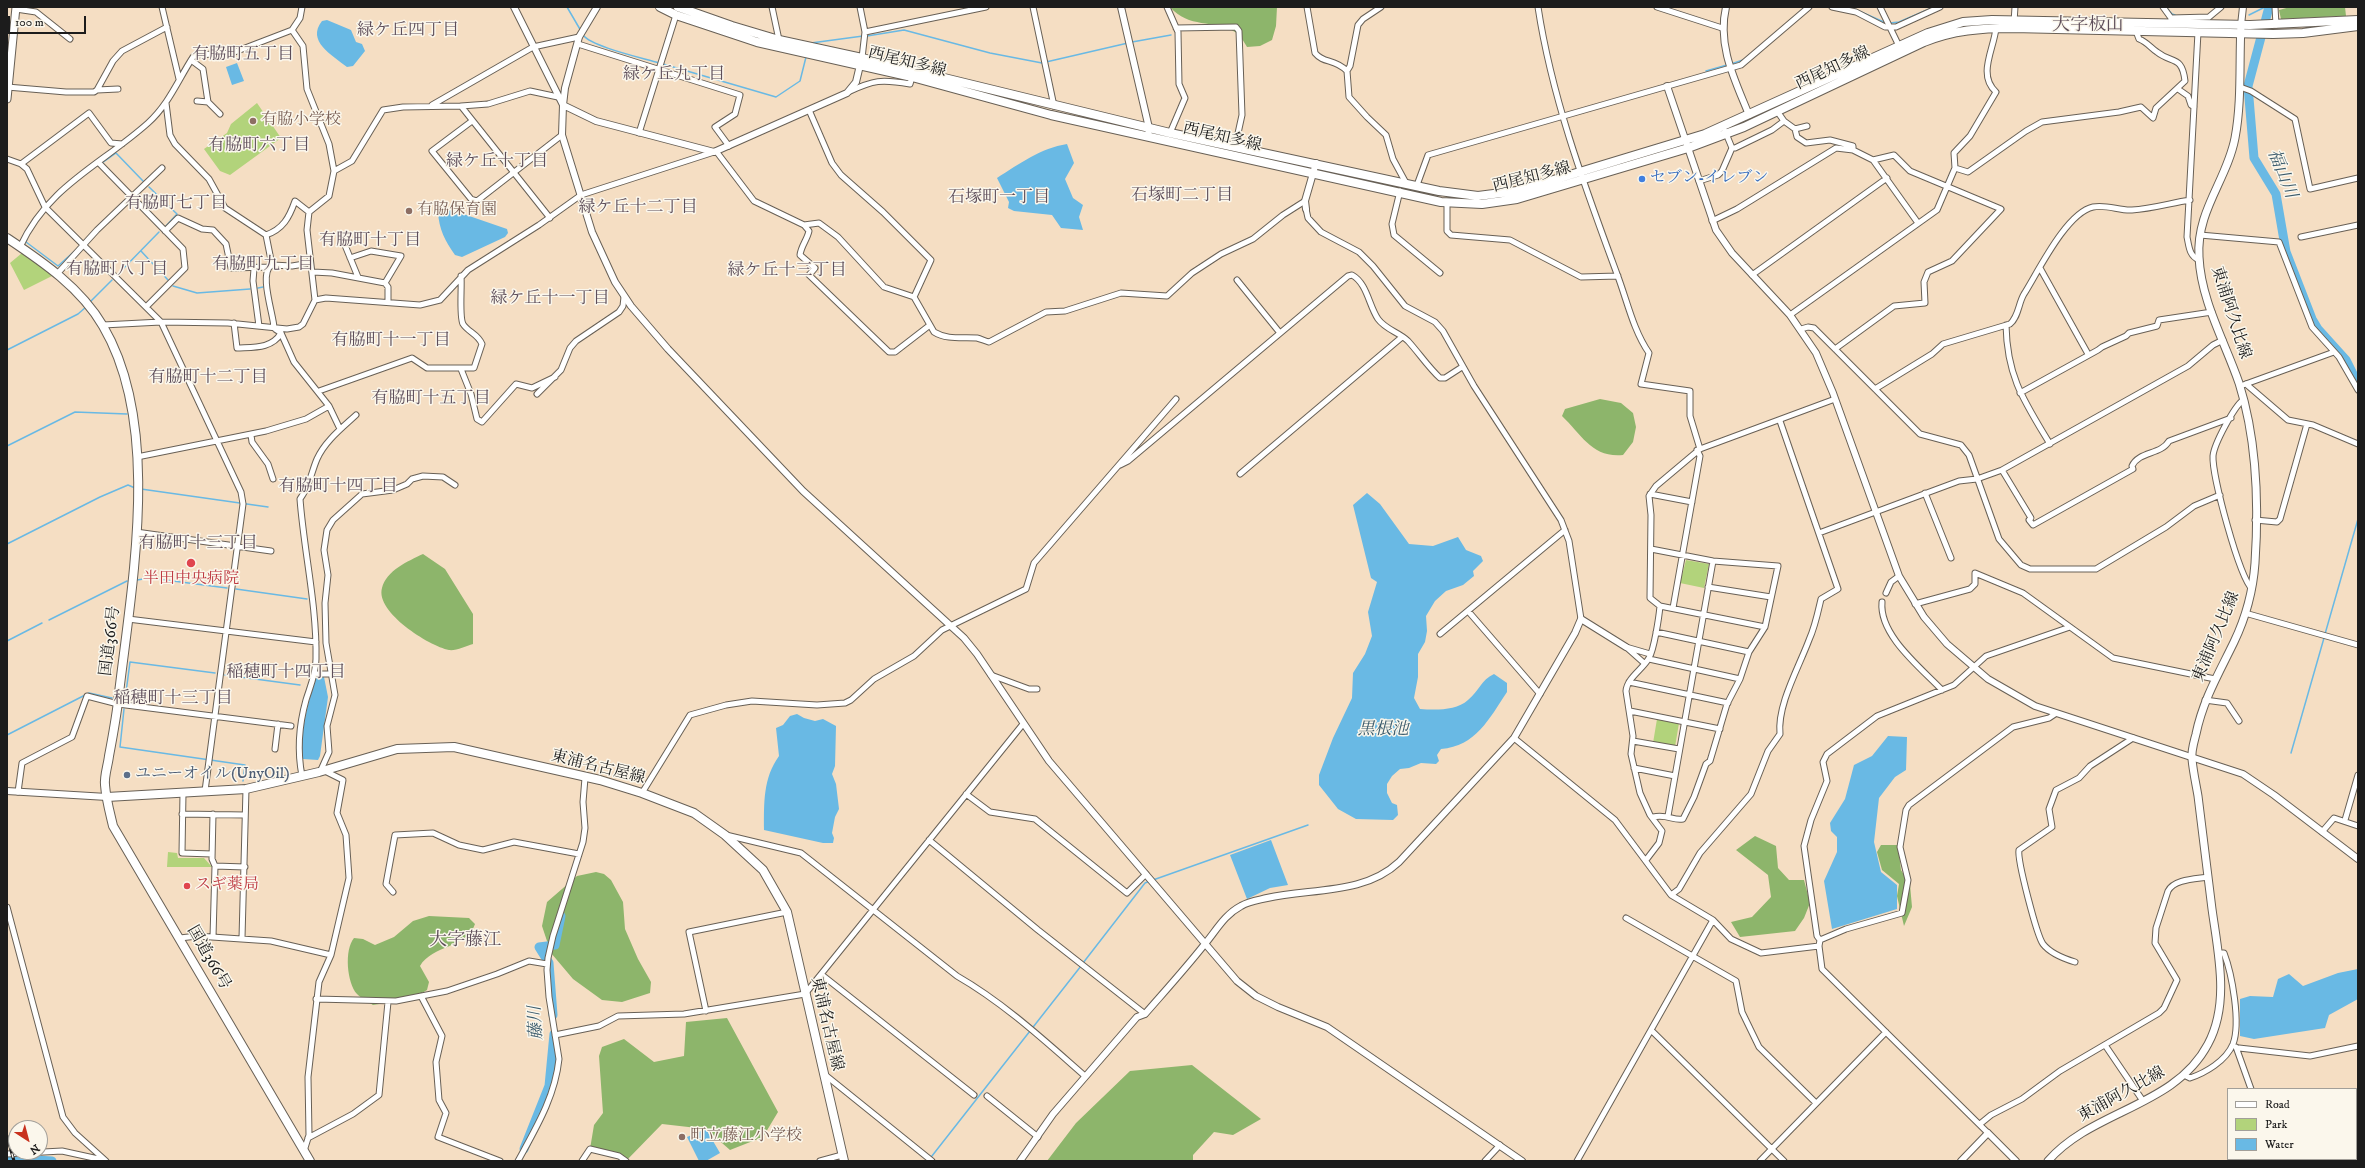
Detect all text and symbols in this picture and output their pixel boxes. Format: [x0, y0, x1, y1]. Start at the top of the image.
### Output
scale bar [10, 8, 88, 34]
text: 100 m [15, 15, 44, 30]
district label: 大字板山 [2052, 15, 2124, 37]
district label: 緑ケ丘四丁目 [357, 21, 459, 41]
street label: 西尾知多線 [1793, 43, 1873, 95]
street label: 西尾知多線 [866, 44, 948, 82]
district label: 有脇町五丁目 [192, 45, 294, 65]
district label: 緑ケ丘九丁目 [623, 65, 725, 85]
place label: 有脇小学校 [261, 111, 341, 131]
marker: 有脇小学校 [248, 116, 258, 126]
street label: 西尾知多線 [1181, 120, 1263, 156]
district label: 有脇町六丁目 [208, 136, 310, 156]
water label: 福山川 [2262, 147, 2300, 201]
district label: 緑ケ丘十丁目 [446, 152, 548, 172]
street label: 西尾知多線 [1491, 159, 1573, 197]
place label: セブン-イレブン [1650, 169, 1768, 189]
marker: セブン-イレブン [1637, 174, 1647, 184]
district label: 石塚町二丁目 [1131, 186, 1233, 206]
district label: 石塚町一丁目 [948, 188, 1050, 208]
district label: 有脇町七丁目 [125, 194, 227, 214]
district label: 緑ケ丘十二丁目 [579, 198, 697, 218]
place label: 有脇保育園 [417, 201, 497, 221]
marker: 有脇保育園 [404, 206, 414, 216]
district label: 有脇町十丁目 [319, 231, 421, 251]
district label: 有脇町九丁目 [212, 255, 314, 275]
district label: 有脇町八丁目 [66, 260, 168, 280]
district label: 緑ケ丘十三丁目 [728, 261, 846, 281]
street label: 東浦阿久比線 [2206, 264, 2254, 362]
district label: 緑ケ丘十一丁目 [491, 289, 609, 309]
district label: 有脇町十一丁目 [332, 331, 450, 351]
district label: 有脇町十二丁目 [149, 368, 267, 388]
district label: 有脇町十五丁目 [372, 389, 490, 409]
district label: 有脇町十四丁目 [279, 477, 397, 497]
district label: 有脇町十三丁目 [139, 534, 257, 554]
marker: 半田中央病院 [185, 557, 197, 569]
place label: 半田中央病院 [143, 570, 239, 590]
street label: 東浦阿久比線 [2189, 589, 2245, 685]
street label: 国道366号 [97, 605, 125, 677]
district label: 稲穂町十四丁目 [227, 663, 345, 683]
district label: 稲穂町十三丁目 [114, 689, 232, 709]
water label: 黒根池 [1358, 720, 1408, 740]
street label: 東浦名古屋線 [549, 747, 647, 789]
place label: ユニーオイル(UnyOil) [135, 765, 290, 785]
marker: ユニーオイル(UnyOil) [122, 770, 132, 780]
place label: スギ薬局 [195, 876, 259, 896]
marker: スギ薬局 [182, 881, 192, 891]
street label: 国道366号 [182, 923, 234, 993]
district label: 大字藤江 [429, 930, 501, 952]
street label: 東浦名古屋線 [806, 975, 846, 1073]
water label: 藤川 [526, 1005, 548, 1041]
street label: 東浦阿久比線 [2075, 1063, 2169, 1127]
legend [2227, 1088, 2357, 1160]
text: Road [2265, 1097, 2290, 1112]
text: Park [2265, 1117, 2287, 1132]
north arrow [8, 1120, 48, 1160]
place label: 町立藤江小学校 [690, 1127, 802, 1147]
marker: 町立藤江小学校 [677, 1132, 687, 1142]
text: Water [2265, 1137, 2294, 1152]
text: N [27, 1141, 42, 1157]

